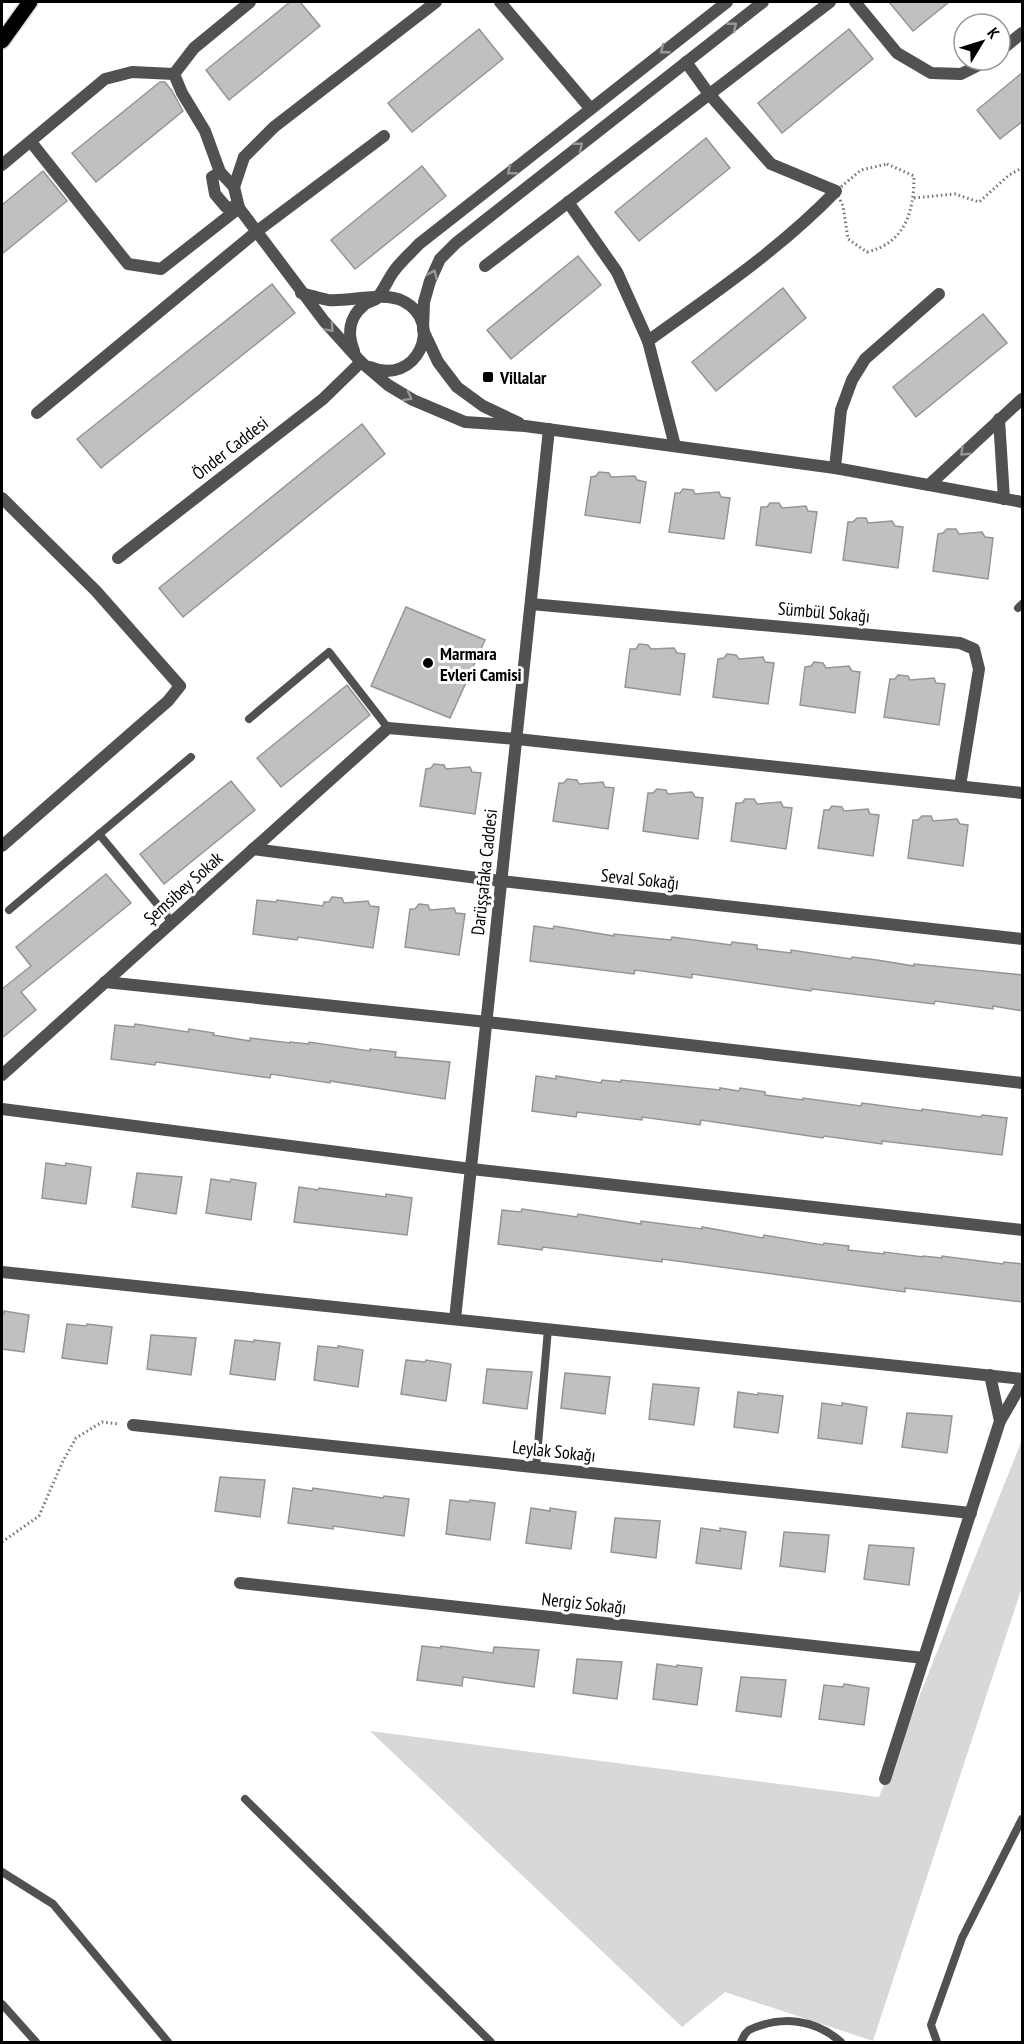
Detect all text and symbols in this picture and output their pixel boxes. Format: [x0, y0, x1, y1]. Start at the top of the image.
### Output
north arrow [952, 12, 1012, 72]
one-way arrow [726, 23, 737, 34]
text: K [983, 23, 1005, 43]
one-way arrow [660, 43, 671, 54]
one-way arrow [572, 143, 583, 154]
one-way arrow [507, 164, 518, 175]
one-way arrow [426, 269, 438, 280]
one-way arrow [323, 321, 334, 332]
place label: Villalar [499, 366, 547, 389]
marker: Villalar [481, 370, 495, 384]
one-way arrow [402, 390, 412, 401]
street label: Önder Caddesi [187, 411, 273, 485]
one-way arrow [960, 445, 971, 456]
street label: Sümbül Sokağı [777, 597, 871, 627]
place label: Marmara Evleri Camisi [440, 642, 522, 686]
marker: Marmara Evleri Camisi [421, 656, 435, 670]
street label: Darüşşafaka Caddesi [466, 808, 502, 936]
street label: Şemsibey Sokak [139, 846, 227, 930]
street label: Seval Sokağı [600, 863, 680, 895]
street label: Leylak Sokağı [511, 1435, 597, 1467]
street label: Nergiz Sokağı [541, 1587, 627, 1619]

